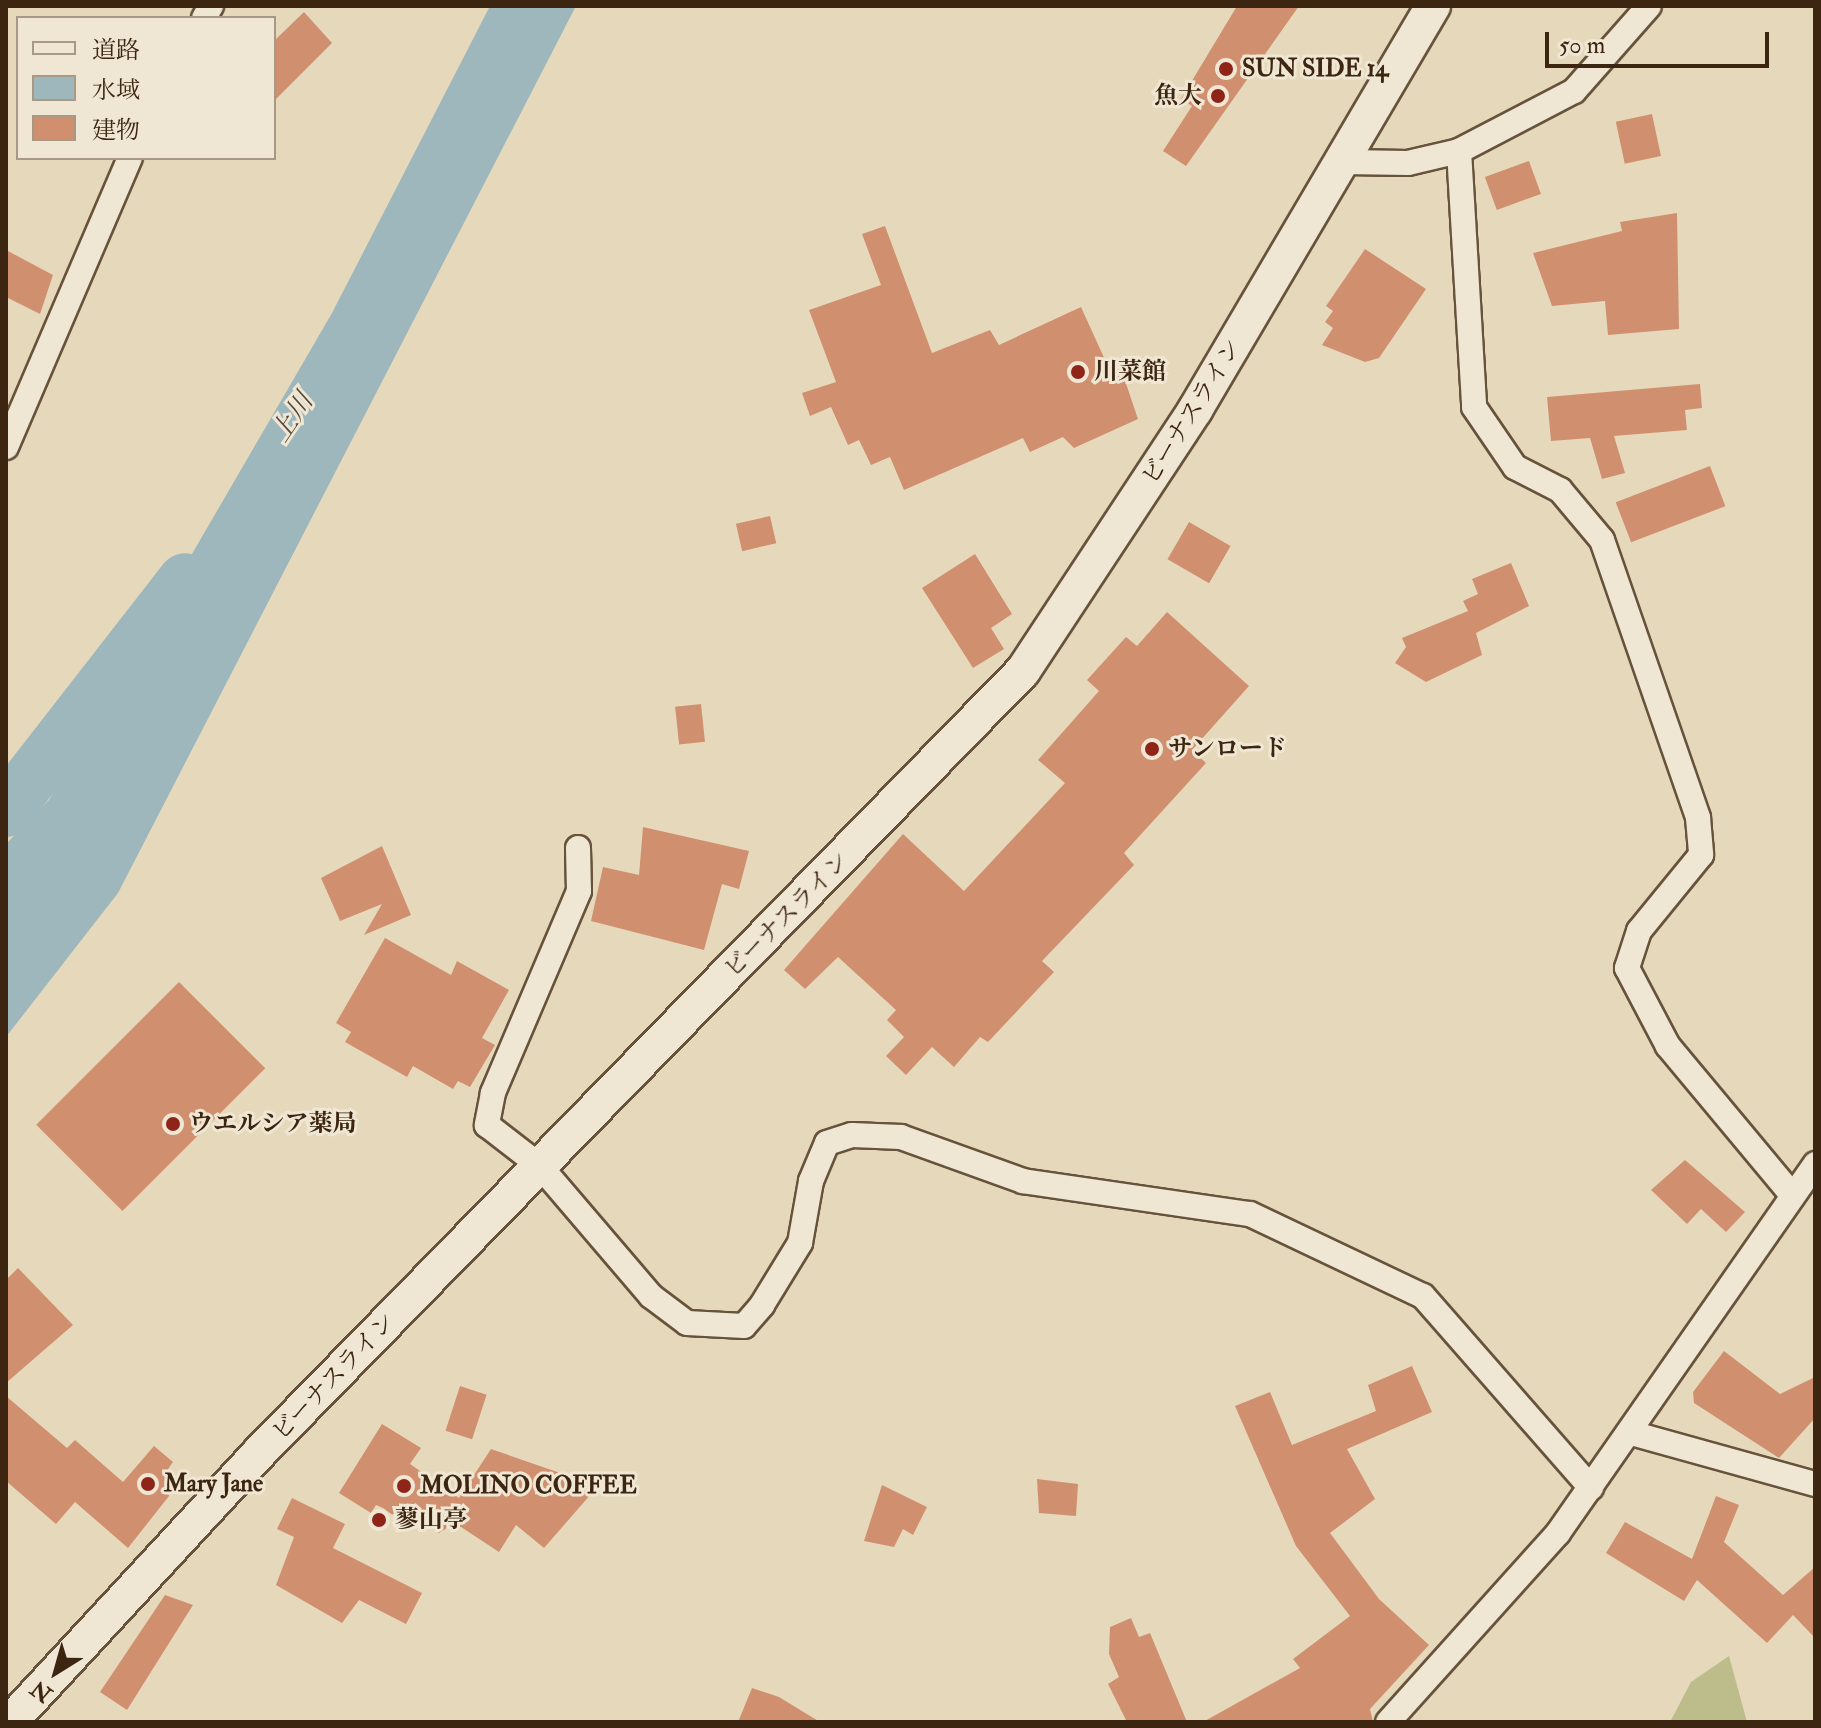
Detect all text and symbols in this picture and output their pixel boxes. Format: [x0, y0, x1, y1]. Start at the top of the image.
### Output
legend [16, 16, 276, 160]
scale bar [1549, 16, 1773, 66]
text: 50 m [1559, 30, 1605, 61]
text: 道路 [92, 35, 140, 66]
place label: SUN SIDE 14 [1242, 55, 1388, 83]
marker: SUN SIDE 14 [1217, 60, 1235, 78]
text: 水域 [92, 75, 140, 106]
place label: 魚大 [1154, 82, 1202, 110]
marker: 魚大 [1209, 87, 1227, 105]
text: 建物 [92, 115, 140, 146]
street label: ビーナスライン [1136, 334, 1248, 490]
place label: 川菜館 [1094, 358, 1166, 386]
marker: 川菜館 [1069, 363, 1087, 381]
water label: 上川 [266, 388, 320, 448]
place label: サンロード [1168, 735, 1288, 763]
marker: サンロード [1143, 740, 1161, 758]
street label: ビーナスライン [718, 846, 856, 984]
place label: ウエルシア薬局 [189, 1110, 357, 1138]
marker: ウエルシア薬局 [164, 1115, 182, 1133]
street label: ビーナスライン [266, 1307, 402, 1447]
place label: Mary Jane [164, 1470, 263, 1498]
place label: MOLINO COFFEE [420, 1472, 637, 1500]
marker: Mary Jane [139, 1475, 157, 1493]
marker: MOLINO COFFEE [395, 1477, 413, 1495]
place label: 蓼山亭 [395, 1506, 467, 1534]
marker: 蓼山亭 [370, 1511, 388, 1529]
north arrow [16, 1632, 96, 1712]
text: N [25, 1674, 58, 1708]

